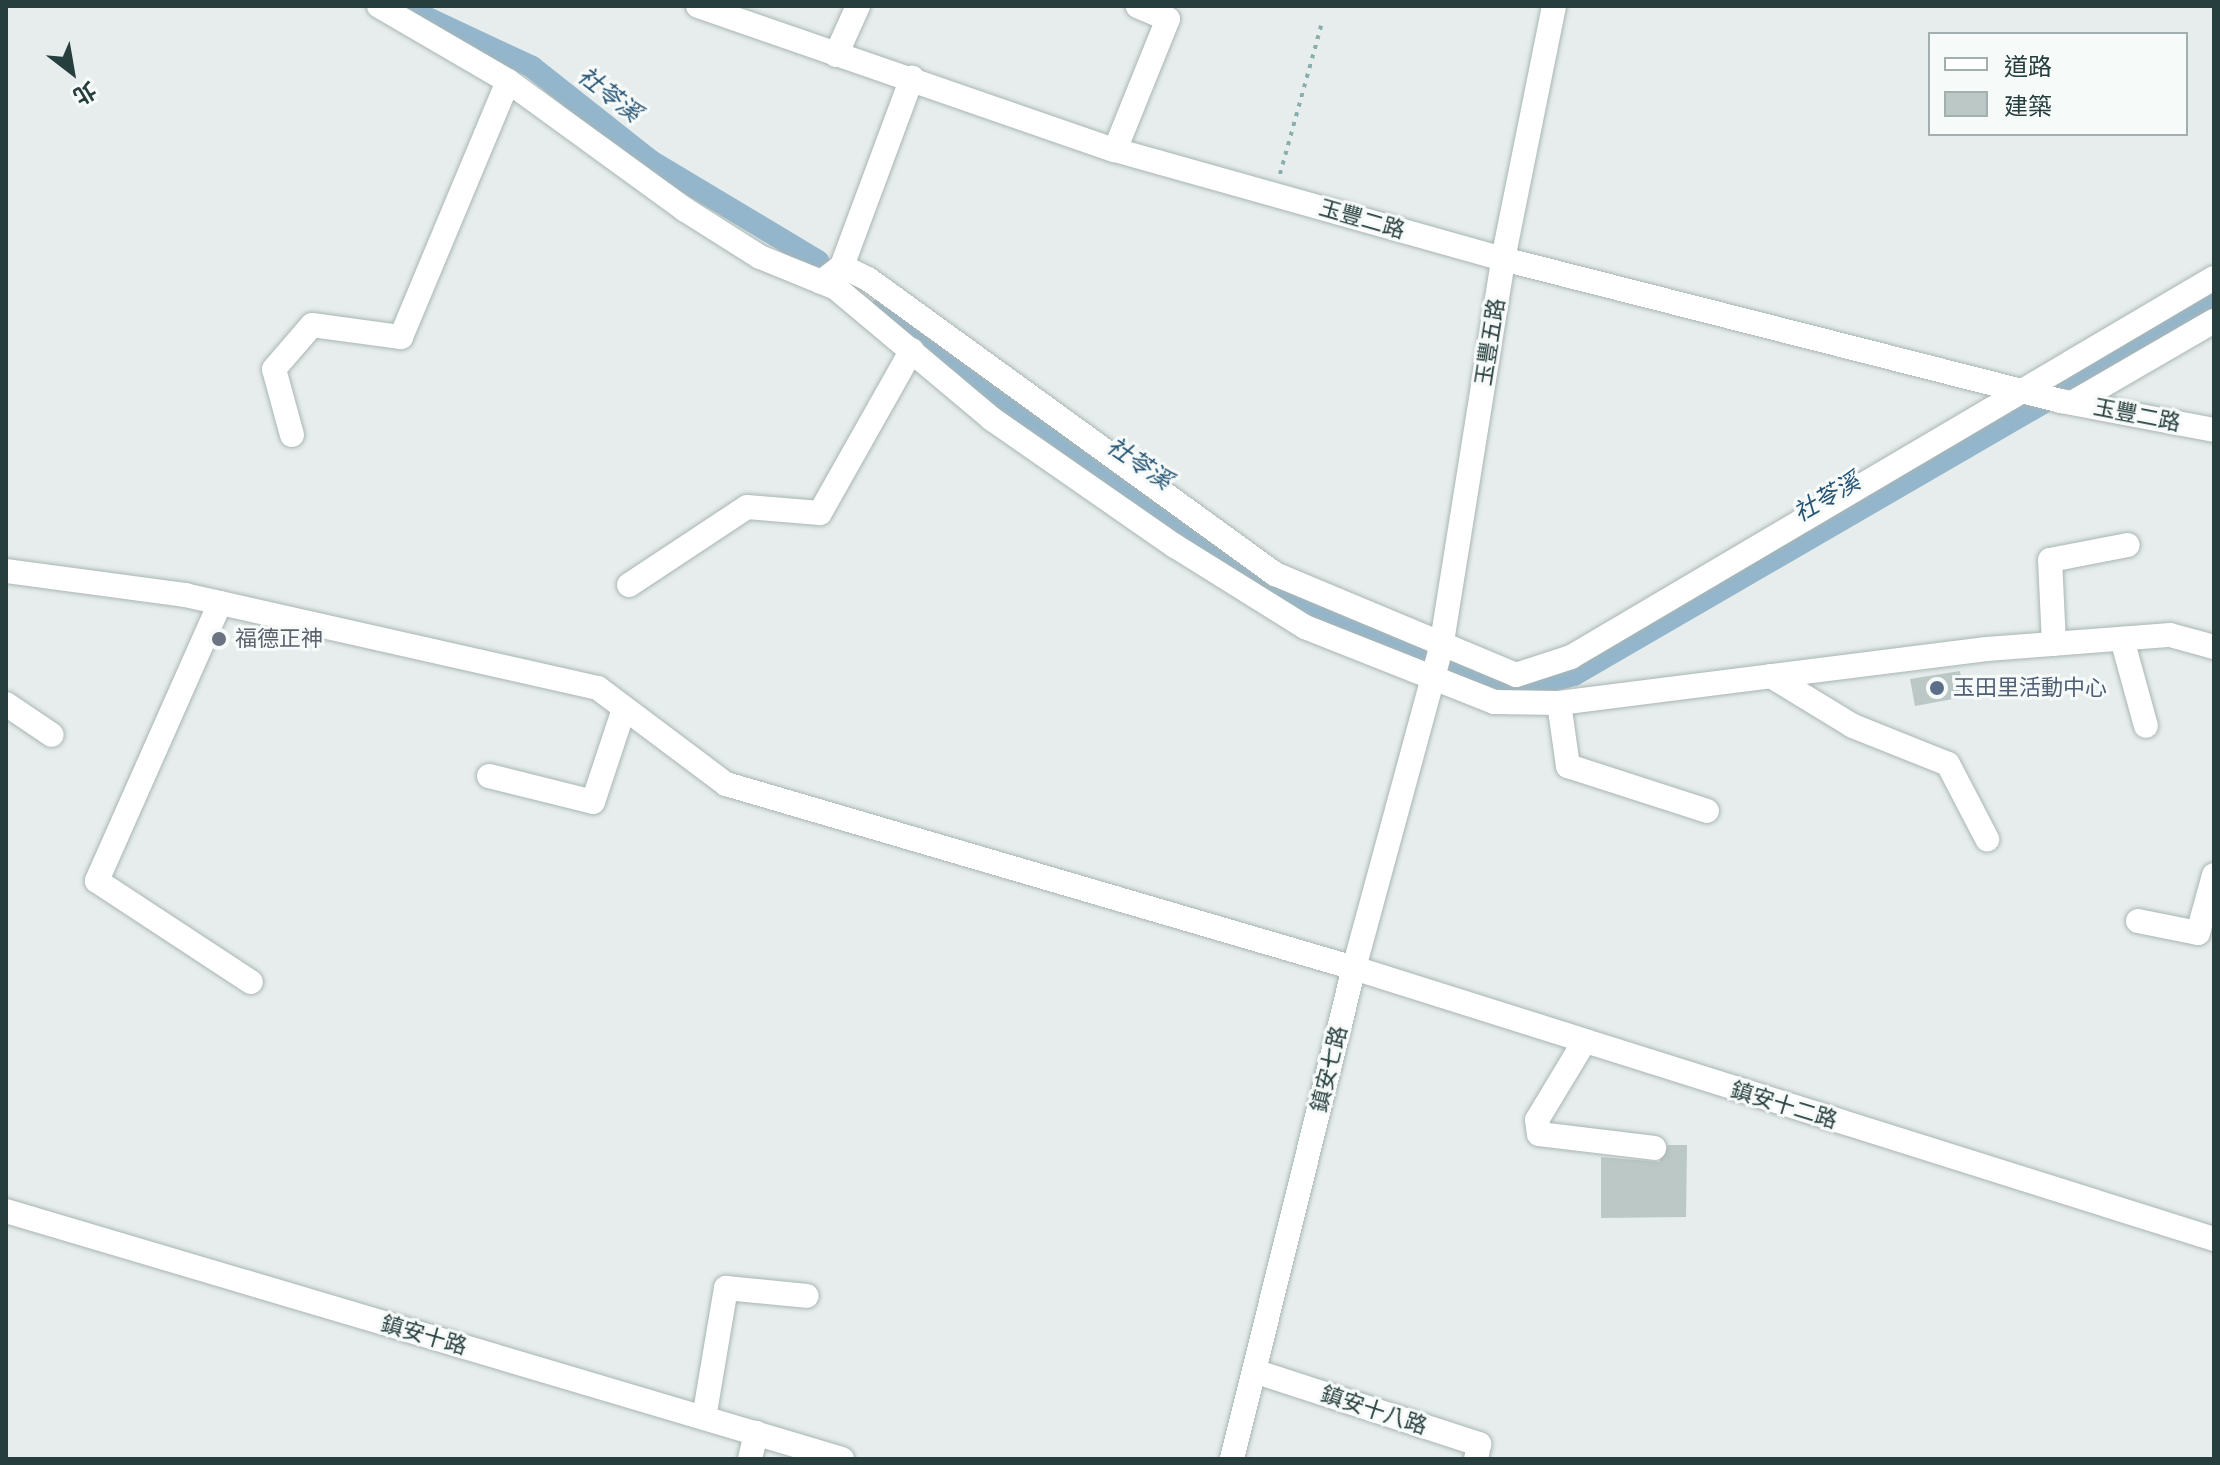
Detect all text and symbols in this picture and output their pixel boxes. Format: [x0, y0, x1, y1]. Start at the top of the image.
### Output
north arrow [32, 32, 112, 112]
legend [1928, 32, 2188, 136]
text: 道路 [2004, 53, 2052, 81]
water label: 社苓溪 [572, 61, 646, 129]
text: 北 [68, 76, 101, 110]
text: 建築 [2004, 93, 2052, 121]
street label: 玉豐二路 [1316, 194, 1408, 244]
street label: 玉豐五路 [1470, 296, 1510, 388]
street label: 玉豐二路 [2091, 394, 2183, 436]
water label: 社苓溪 [1101, 432, 1177, 496]
water label: 社苓溪 [1789, 468, 1865, 528]
place label: 福德正神 [235, 626, 323, 652]
marker: 福德正神 [210, 630, 228, 648]
place label: 玉田里活動中心 [1953, 675, 2107, 701]
marker: 玉田里活動中心 [1928, 679, 1946, 697]
street label: 鎮安七路 [1306, 1023, 1352, 1115]
street label: 鎮安十二路 [1728, 1076, 1840, 1134]
street label: 鎮安十路 [378, 1310, 470, 1360]
street label: 鎮安十八路 [1318, 1380, 1430, 1440]

